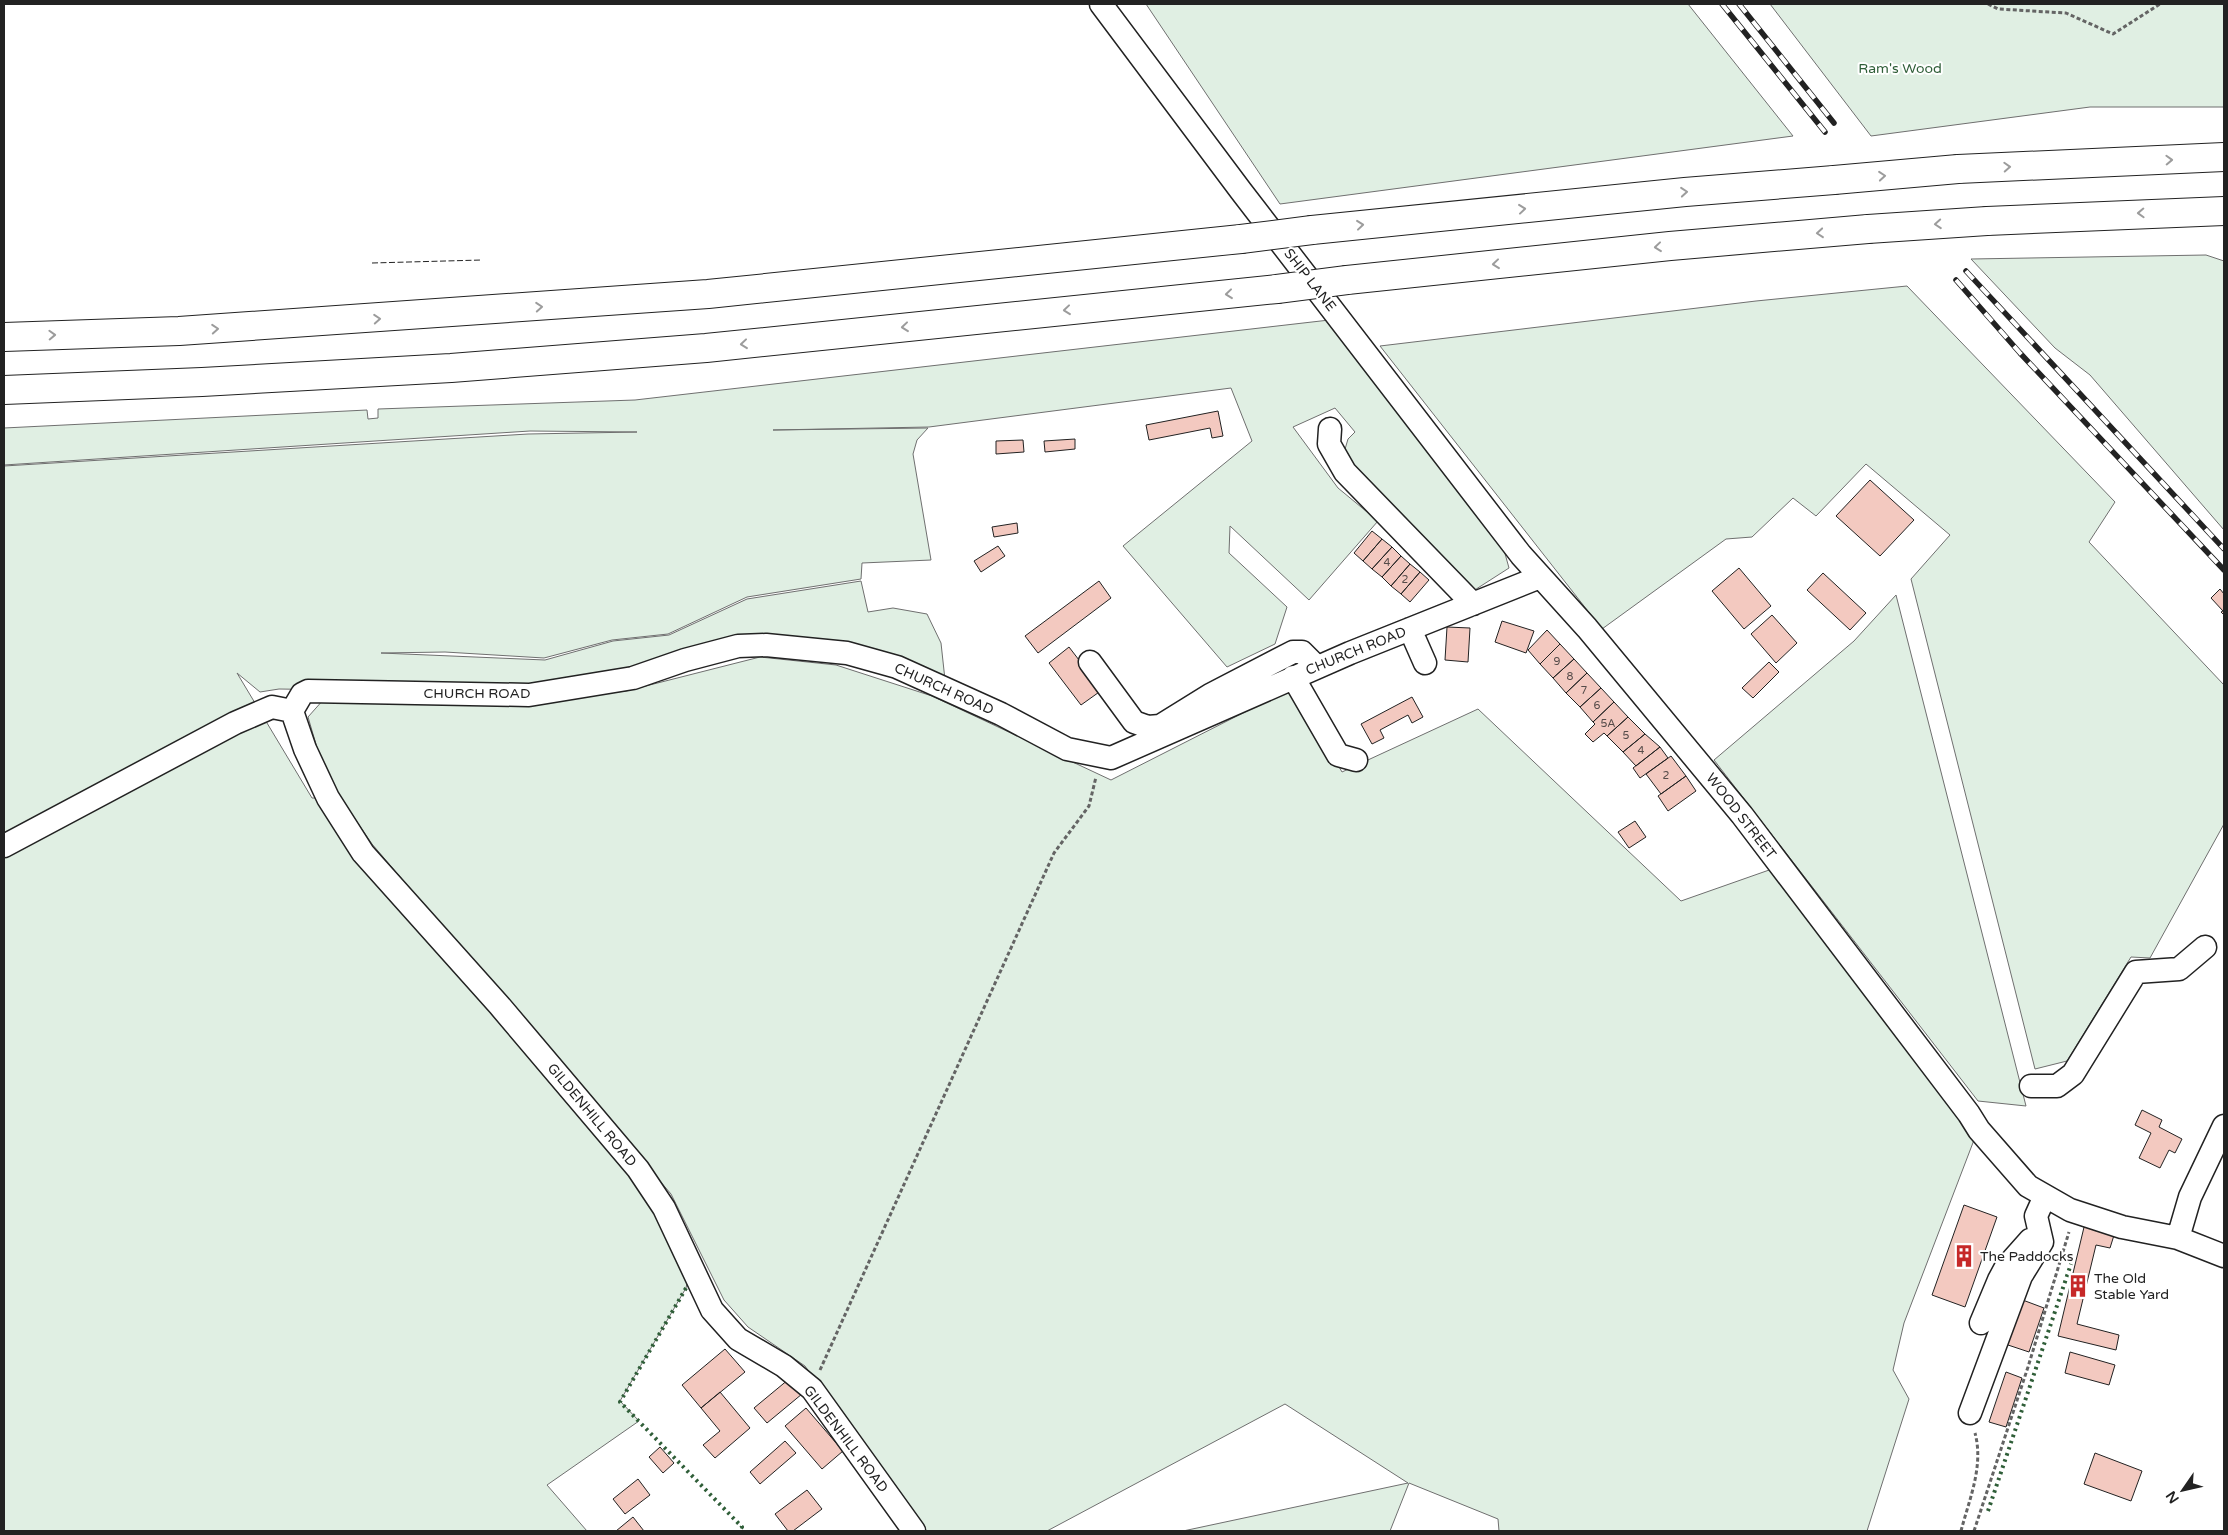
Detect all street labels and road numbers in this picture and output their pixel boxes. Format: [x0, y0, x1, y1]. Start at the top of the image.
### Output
street label: SHIP LANE [1280, 245, 1340, 315]
street label: CHURCH ROAD [1303, 623, 1409, 679]
street label: CHURCH ROAD [892, 659, 996, 719]
street label: CHURCH ROAD [424, 685, 530, 702]
street label: WOOD STREET [1702, 770, 1780, 863]
street label: GILDENHILL ROAD [544, 1060, 640, 1170]
street label: GILDENHILL ROAD [800, 1382, 892, 1496]

